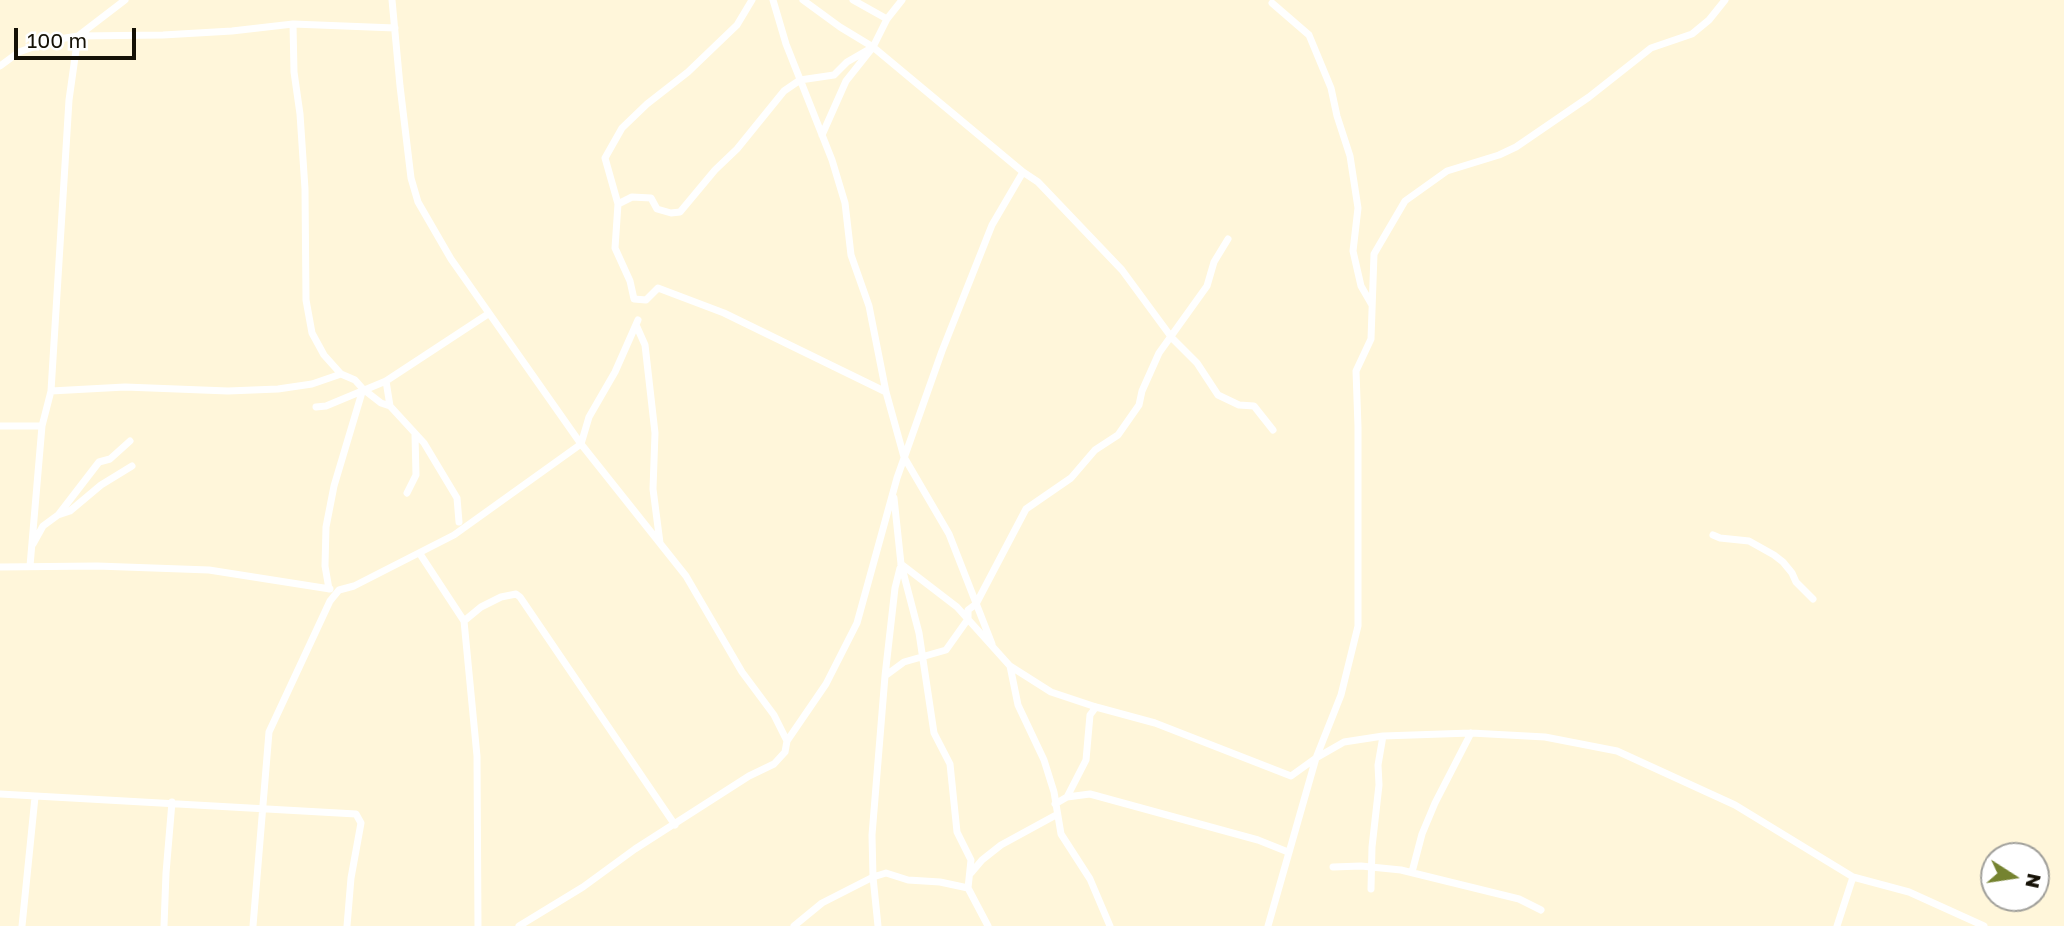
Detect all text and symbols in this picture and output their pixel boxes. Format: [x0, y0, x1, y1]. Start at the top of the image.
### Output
scale bar [18, 14, 140, 58]
text: 100 m [27, 27, 87, 53]
north arrow [1980, 842, 2050, 912]
text: N [2021, 872, 2047, 891]

